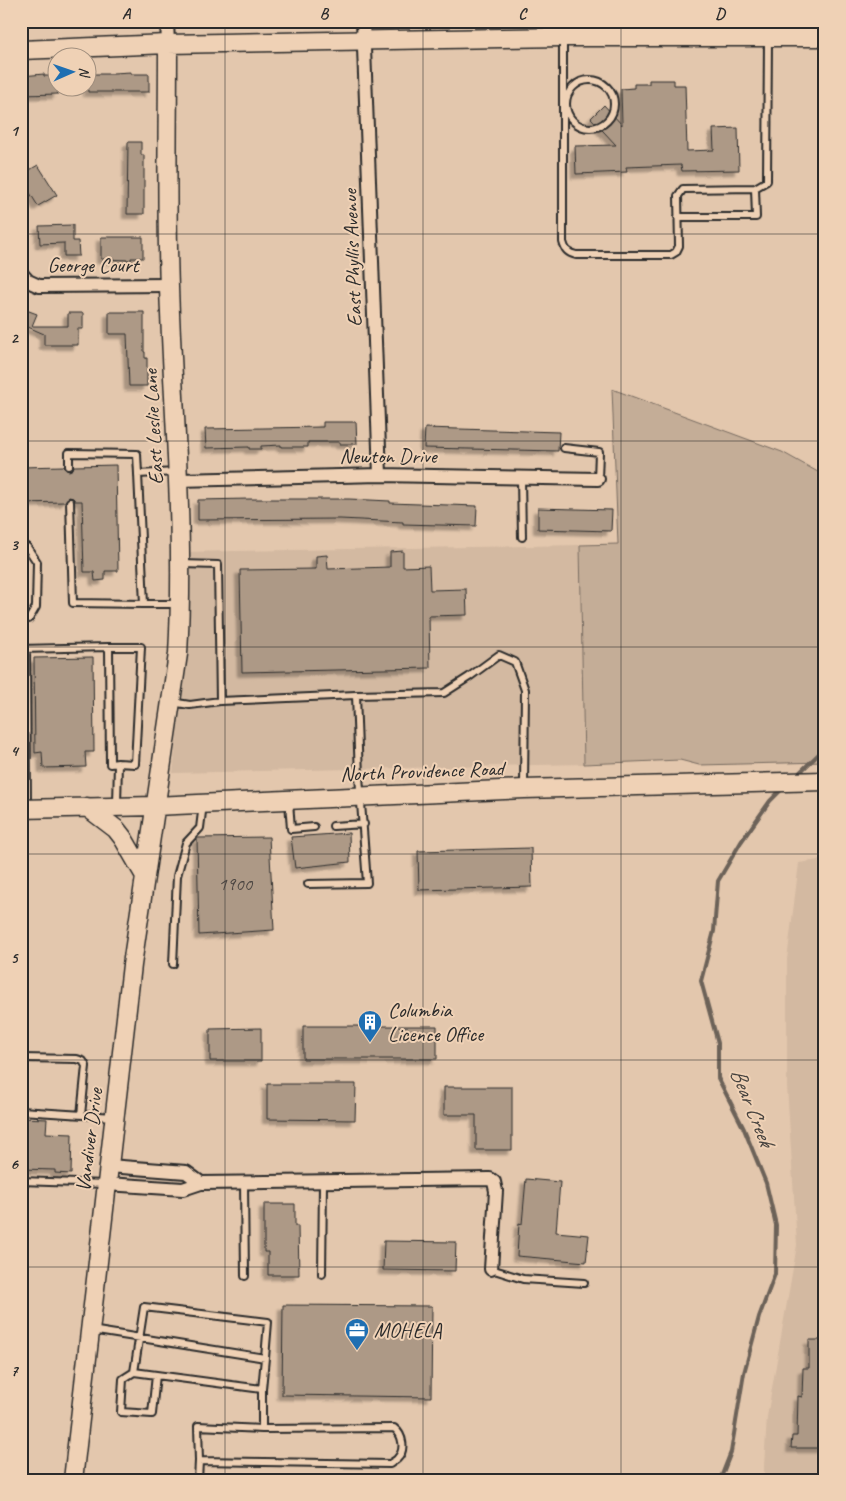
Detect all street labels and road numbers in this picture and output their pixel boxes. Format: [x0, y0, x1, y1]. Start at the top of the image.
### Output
street label: East Phyllis Avenue [337, 187, 367, 327]
street label: George Court [48, 252, 141, 278]
street label: East Leslie Lane [137, 368, 169, 485]
street label: Newton Drive [340, 443, 439, 469]
street label: North Providence Road [340, 755, 507, 787]
street label: Vandiver Drive [70, 1086, 108, 1193]

